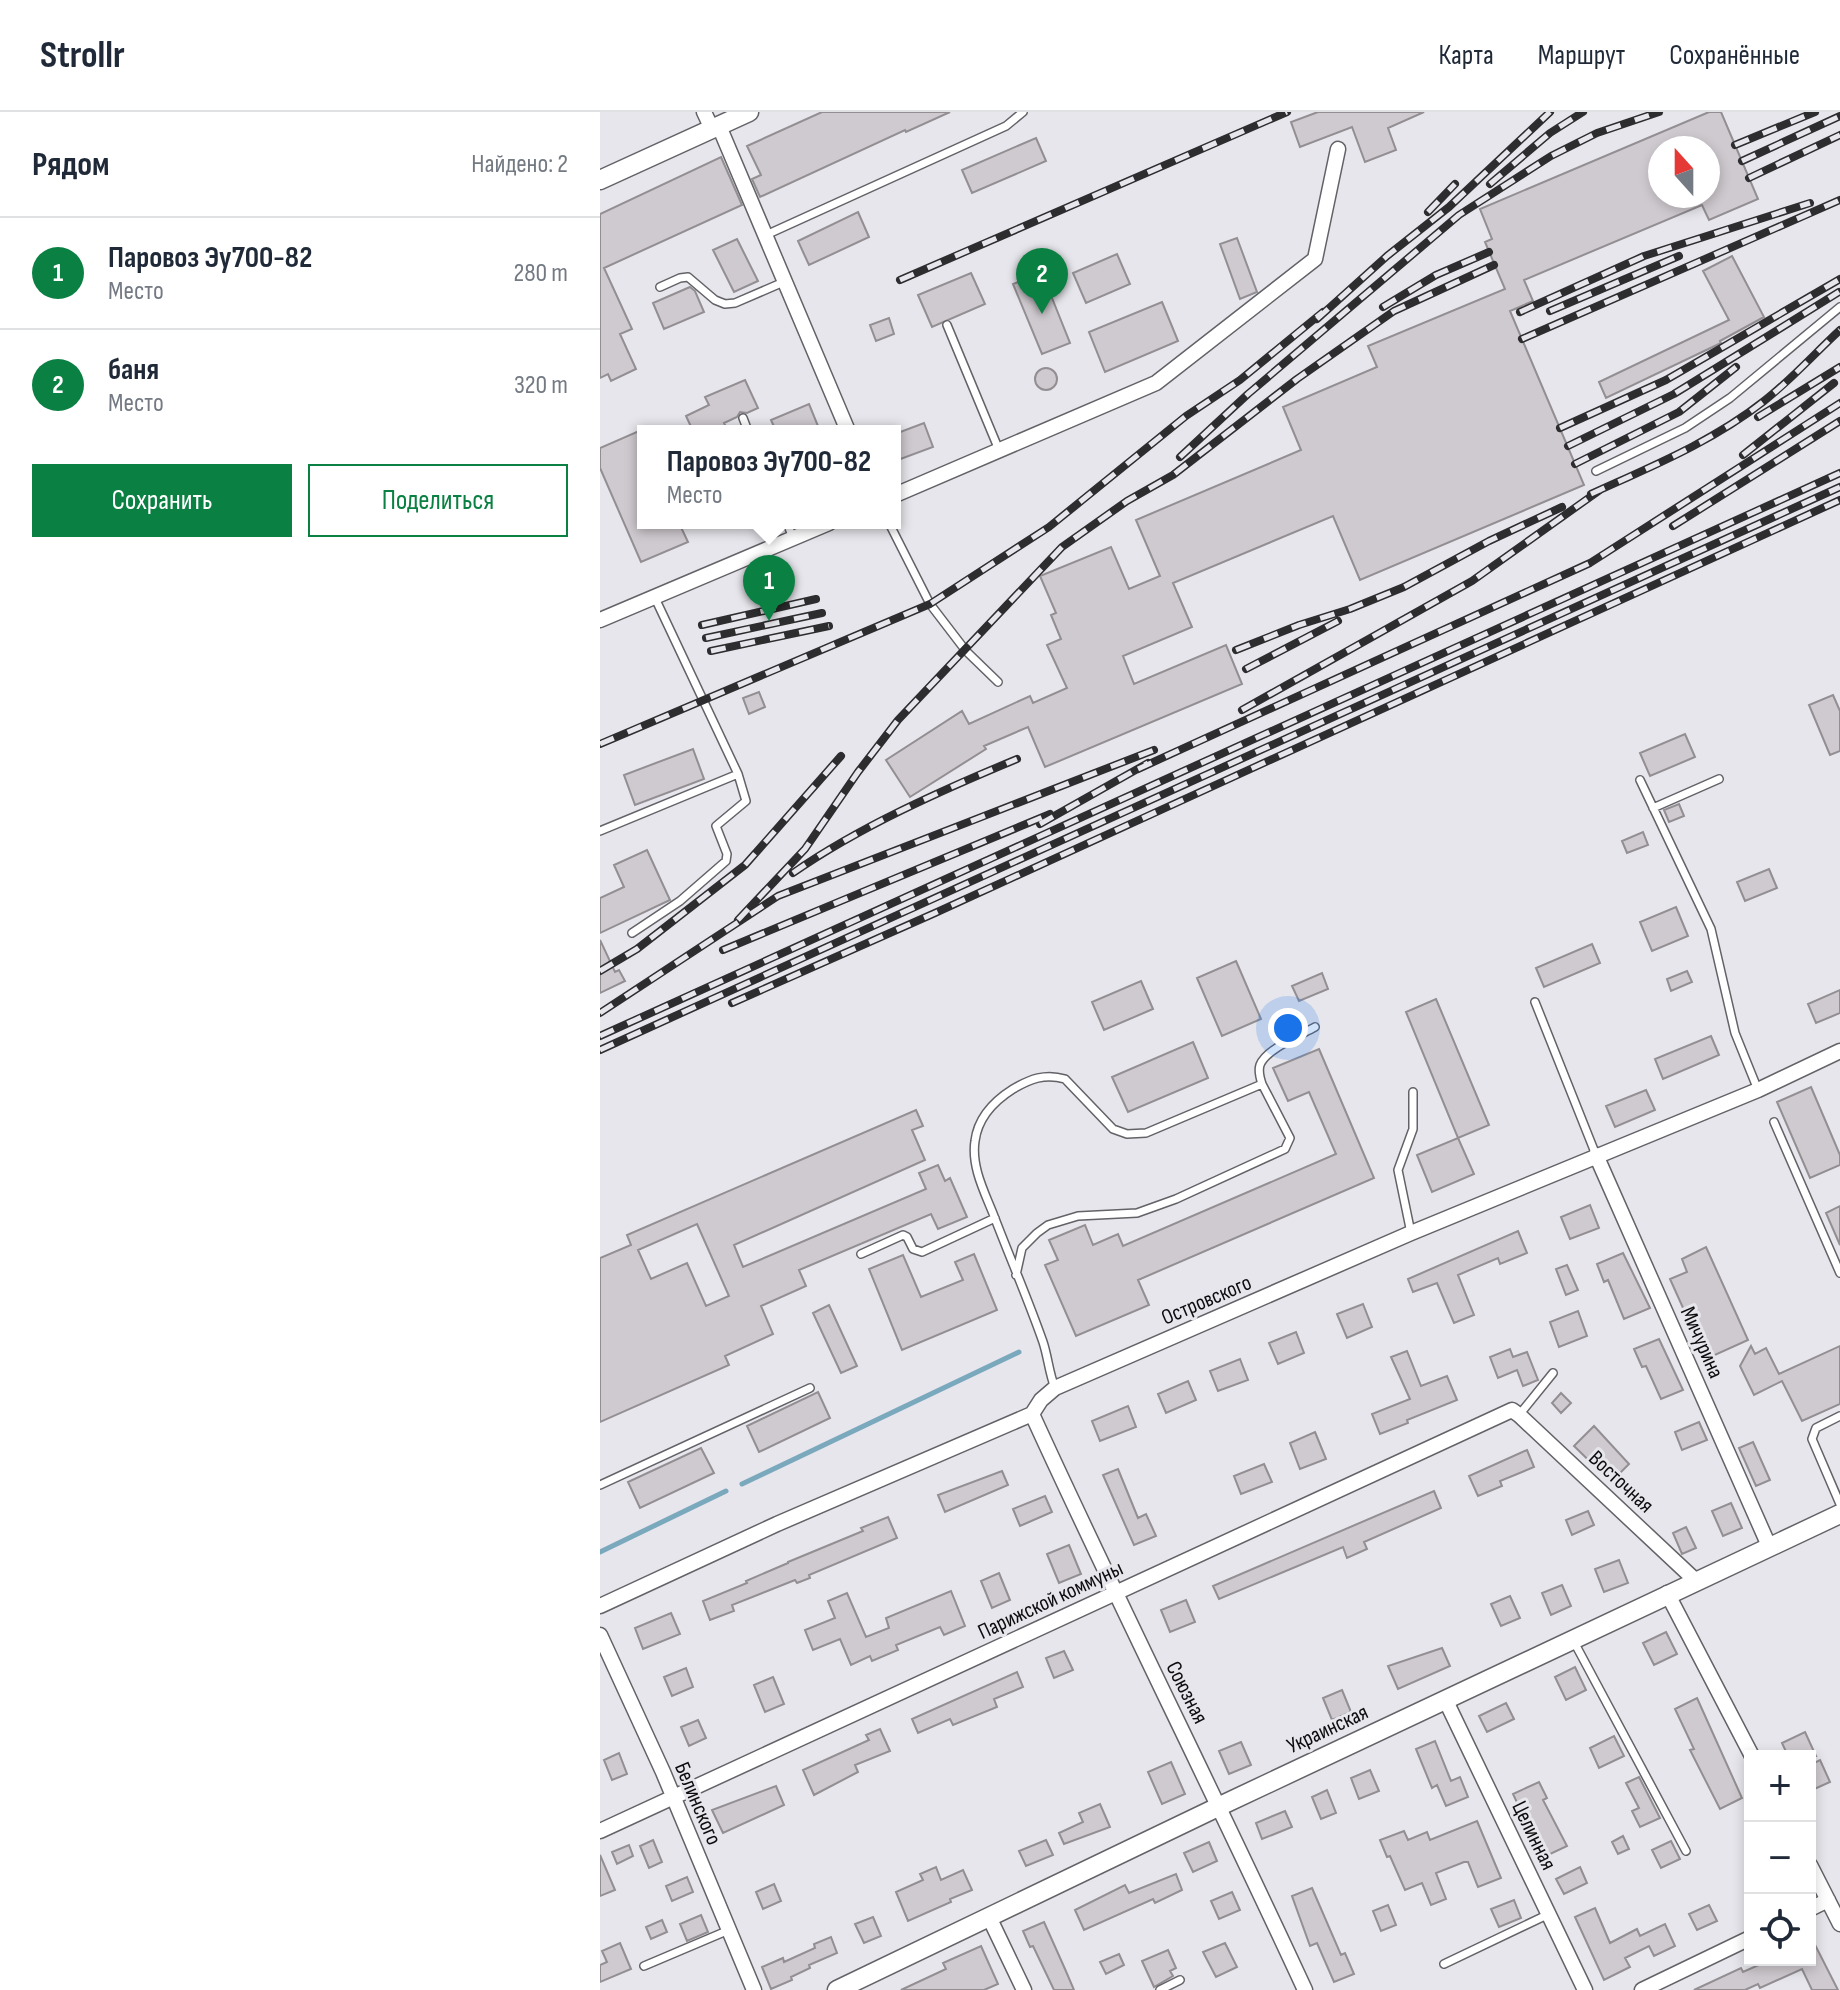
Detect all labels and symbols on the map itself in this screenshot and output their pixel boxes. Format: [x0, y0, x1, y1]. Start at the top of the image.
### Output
north arrow [1648, 136, 1720, 208]
pin: 2 [1016, 248, 1068, 314]
pin: 1 [743, 555, 795, 621]
your location [1268, 1008, 1308, 1048]
street label: Островского [1158, 1269, 1256, 1331]
street label: Мичурина [1674, 1303, 1729, 1383]
street label: Восточная [1583, 1445, 1659, 1519]
street label: Парижской коммуны [974, 1555, 1127, 1646]
street label: Союзная [1160, 1657, 1214, 1728]
street label: Украинская [1283, 1699, 1373, 1760]
street label: Белинского [668, 1758, 727, 1849]
street label: Целинная [1505, 1797, 1562, 1875]

